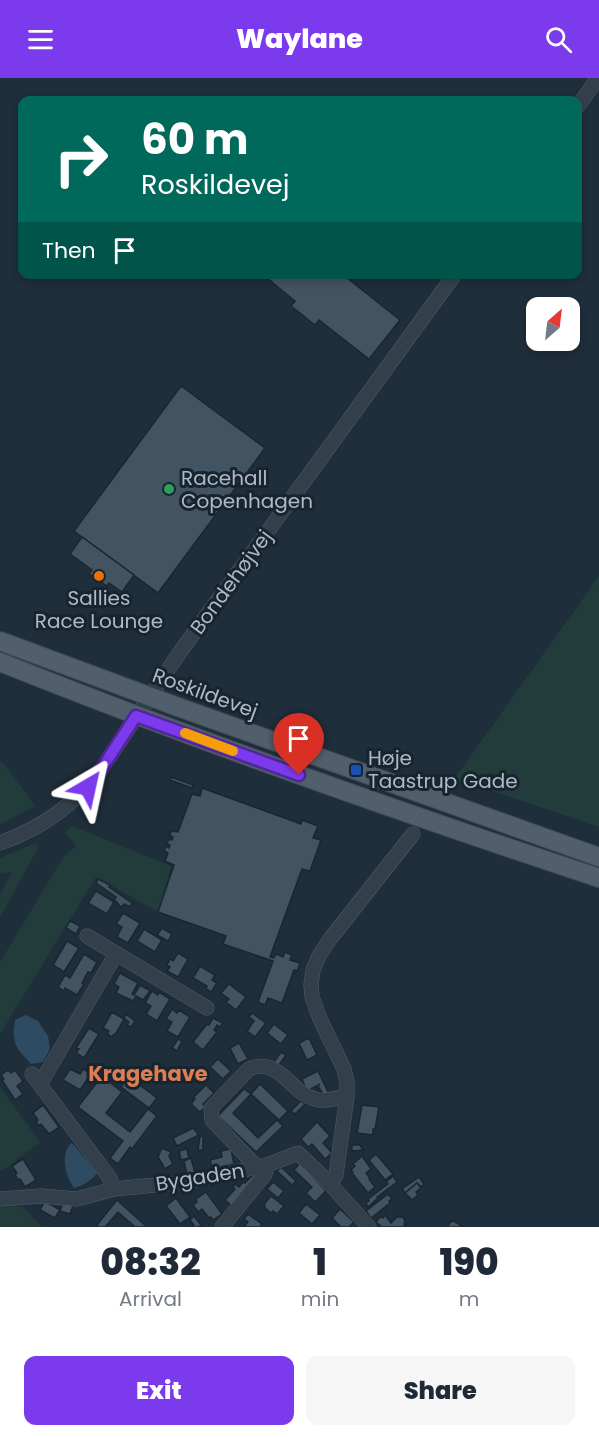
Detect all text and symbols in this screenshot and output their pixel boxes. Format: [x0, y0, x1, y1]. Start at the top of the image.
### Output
text: Waylane [236, 20, 363, 57]
icon: menu [24, 23, 57, 56]
icon: search [542, 23, 575, 56]
text: 60 m [141, 110, 249, 169]
icon: right [42, 120, 120, 198]
text: Roskildevej [141, 166, 290, 203]
icon: arrive [108, 234, 141, 267]
text: Then [42, 235, 96, 266]
north arrow [526, 297, 580, 351]
map controls [526, 297, 580, 351]
place label: Racehall Copenhagen [181, 464, 313, 515]
marker: Racehall Copenhagen [162, 482, 176, 496]
street label: Bondehøjvej [184, 524, 278, 640]
marker: Sallies Race Lounge [92, 569, 106, 583]
place label: Sallies Race Lounge [35, 584, 163, 635]
street label: Roskildevej [149, 661, 261, 725]
pin [273, 713, 324, 775]
icon: arrive [282, 722, 315, 755]
place label: Høje Taastrup Gade [368, 744, 518, 795]
position arrow [56, 755, 120, 819]
marker: Høje Taastrup Gade [349, 763, 363, 777]
district label: Kragehave [88, 1059, 208, 1088]
street label: Bygaden [154, 1156, 246, 1198]
text: 08:32 [100, 1237, 201, 1288]
text: 1 [313, 1237, 327, 1288]
text: 190 [439, 1237, 499, 1288]
text: Arrival [119, 1285, 182, 1313]
text: min [301, 1285, 339, 1313]
text: m [459, 1285, 479, 1313]
button: Exit [24, 1356, 294, 1425]
button: Share [306, 1356, 575, 1425]

